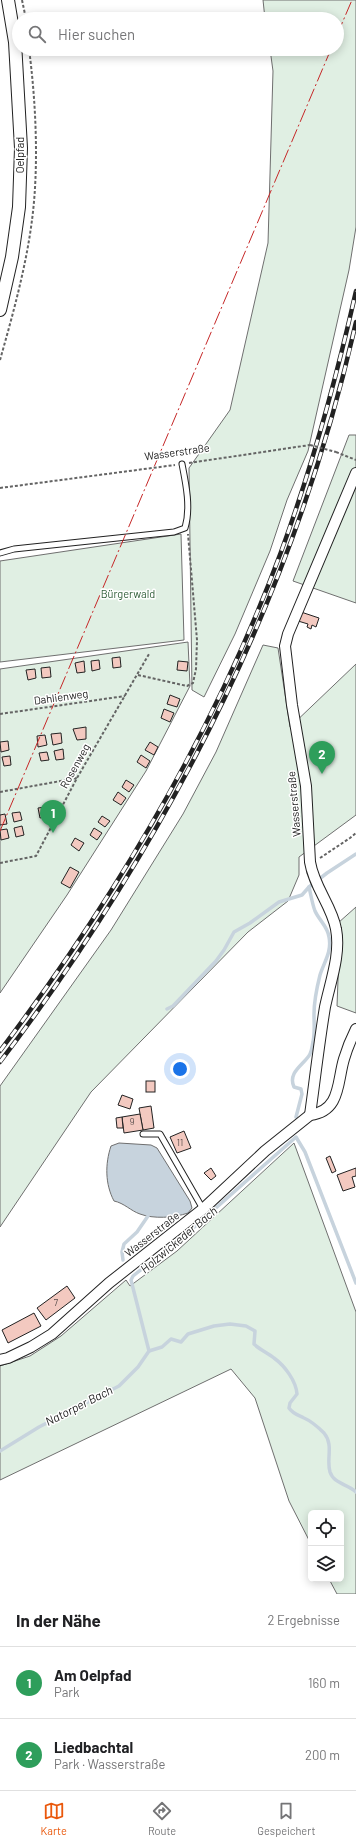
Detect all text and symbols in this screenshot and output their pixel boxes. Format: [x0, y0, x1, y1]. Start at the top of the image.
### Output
search box [12, 12, 344, 56]
icon: search [26, 23, 48, 45]
text: Hier suchen [58, 25, 135, 43]
street label: Oelpfad [13, 137, 26, 173]
street label: Wasserstraße [143, 440, 211, 463]
park label: Bürgerwald [101, 587, 155, 600]
street label: Dahlienweg [33, 686, 89, 707]
street label: Rosenweg [57, 741, 92, 790]
pin: 2 [309, 741, 335, 774]
street label: Wasserstraße [284, 771, 303, 837]
pin: 1 [40, 800, 66, 833]
your location [170, 1059, 190, 1079]
house number: 9 [130, 1116, 135, 1127]
house number: 11 [177, 1137, 183, 1148]
water label: Holzwickeder Bach [137, 1203, 220, 1275]
street label: Wasserstraße [122, 1208, 182, 1259]
house number: 7 [54, 1297, 59, 1308]
water label: Natorper Bach [43, 1382, 115, 1428]
map controls [308, 1510, 344, 1582]
button: locate [308, 1510, 344, 1546]
button: layers [308, 1546, 344, 1582]
text: In der Nähe [16, 1610, 101, 1630]
text: 2 Ergebnisse [267, 1612, 340, 1628]
text: Am Oelpfad [54, 1666, 131, 1684]
text: 1 [27, 1675, 31, 1691]
text: 160 m [308, 1675, 340, 1691]
text: Park [54, 1684, 80, 1700]
text: Liedbachtal [54, 1738, 133, 1756]
text: 2 [25, 1747, 33, 1763]
text: 200 m [305, 1747, 340, 1763]
text: Park · Wasserstraße [54, 1756, 165, 1772]
tab: Karte [41, 1800, 67, 1837]
tab: Route [148, 1800, 176, 1837]
tab: Gespeichert [257, 1800, 315, 1837]

